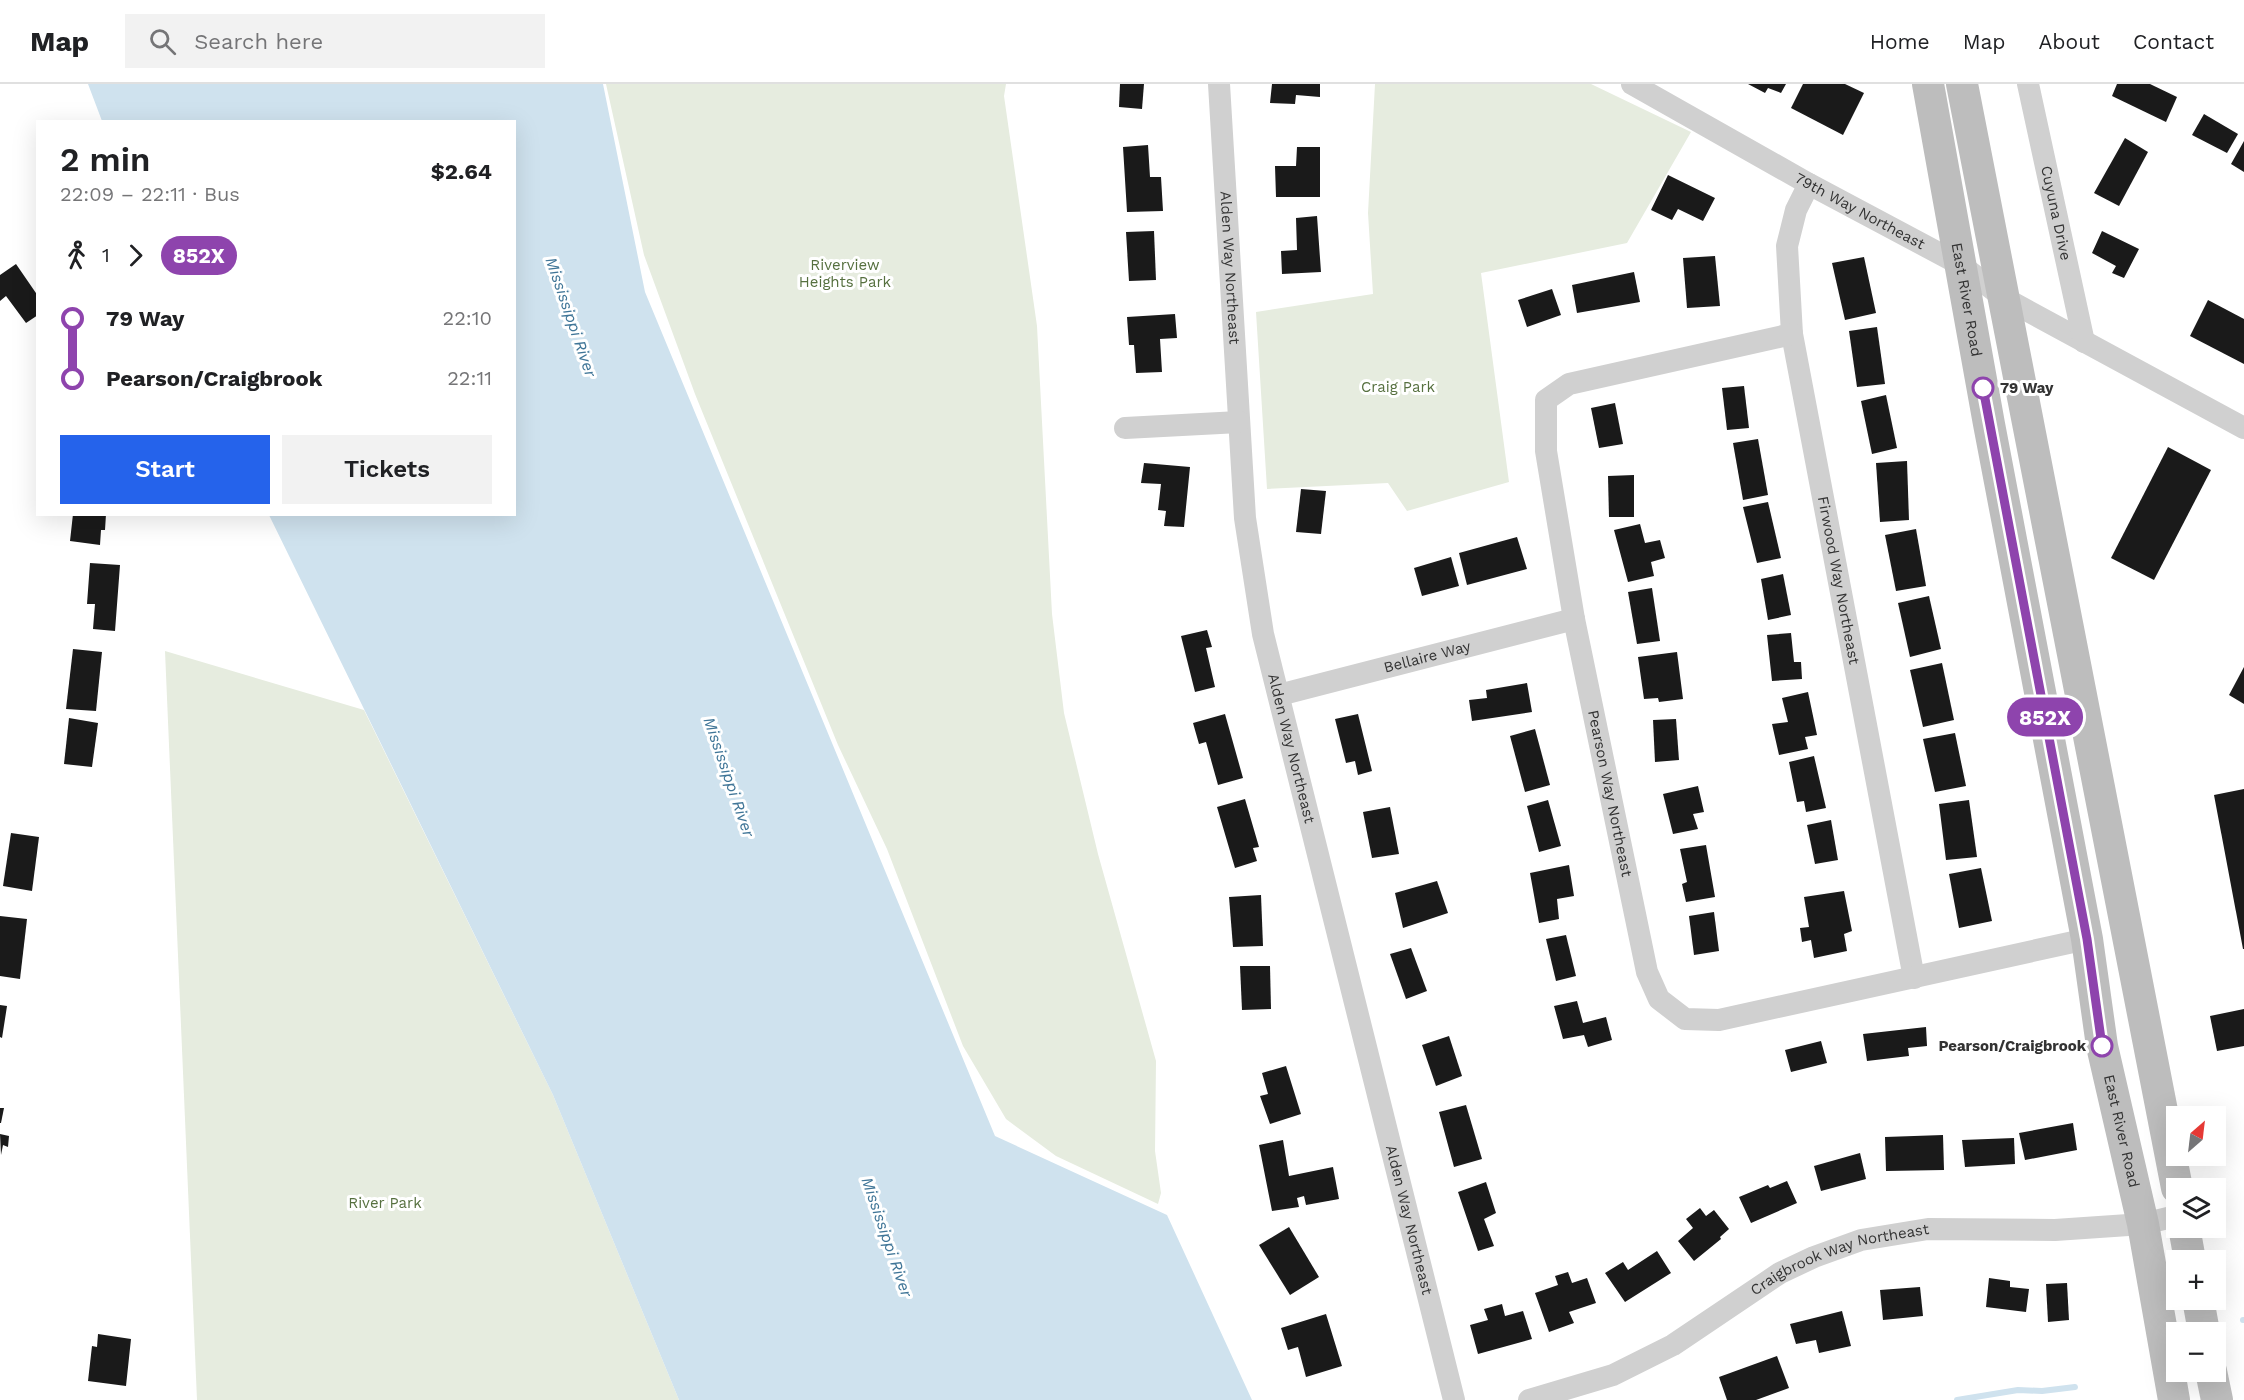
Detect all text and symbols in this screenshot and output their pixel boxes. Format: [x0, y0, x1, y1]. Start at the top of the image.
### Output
search box [125, 14, 545, 68]
text: Map [30, 25, 89, 58]
icon: search [146, 25, 179, 58]
text: Search here [194, 29, 323, 54]
text: Home [1870, 29, 1930, 54]
text: Map [1963, 29, 2006, 54]
text: About [2039, 29, 2100, 54]
text: Contact [2133, 29, 2214, 54]
text: 2 min [60, 140, 151, 179]
text: $2.64 [431, 159, 492, 184]
street label: Cuyuna Drive [2037, 164, 2075, 262]
street label: 79th Way Northeast [1792, 169, 1929, 253]
text: 22:09 – 22:11 · Bus [60, 182, 240, 206]
street label: Alden Way Northeast [1216, 190, 1244, 346]
icon: walk [60, 239, 93, 272]
icon: forward [119, 239, 152, 272]
street label: East River Road [1948, 241, 1986, 358]
text: 1 [102, 243, 110, 267]
text: 852X [173, 243, 225, 268]
water label: Mississippi River [542, 255, 601, 380]
park label: Riverview Heights Park [799, 256, 892, 291]
text: 79 Way [106, 306, 184, 331]
text: 22:10 [443, 306, 492, 330]
text: Pearson/Craigbrook [106, 366, 322, 391]
text: 22:11 [447, 366, 492, 390]
marker: 79 Way [1972, 377, 1994, 399]
park label: Craig Park [1361, 378, 1436, 396]
place label: 79 Way [2000, 379, 2054, 397]
button: Start [60, 435, 270, 504]
button: Tickets [282, 435, 492, 504]
street label: Firwood Way Northeast [1814, 495, 1864, 667]
street label: Bellaire Way [1382, 637, 1473, 677]
street label: Alden Way Northeast [1264, 672, 1319, 826]
line badge: 852X [2003, 698, 2087, 736]
text: 852X [2019, 705, 2071, 730]
street label: Pearson Way Northeast [1584, 708, 1636, 879]
water label: Mississippi River [700, 715, 759, 840]
marker: Pearson/Craigbrook [2091, 1035, 2113, 1057]
place label: Pearson/Craigbrook [1938, 1037, 2087, 1055]
street label: East River Road [2100, 1073, 2143, 1189]
north arrow [2166, 1106, 2226, 1166]
map controls [2166, 1106, 2226, 1382]
street label: Alden Way Northeast [1382, 1143, 1437, 1297]
water label: Mississippi River [858, 1175, 917, 1300]
button: layers [2166, 1178, 2226, 1238]
park label: River Park [348, 1194, 422, 1212]
street label: Craigbrook Way Northeast [1747, 1220, 1931, 1299]
button: + [2166, 1250, 2226, 1310]
button: − [2166, 1322, 2226, 1382]

